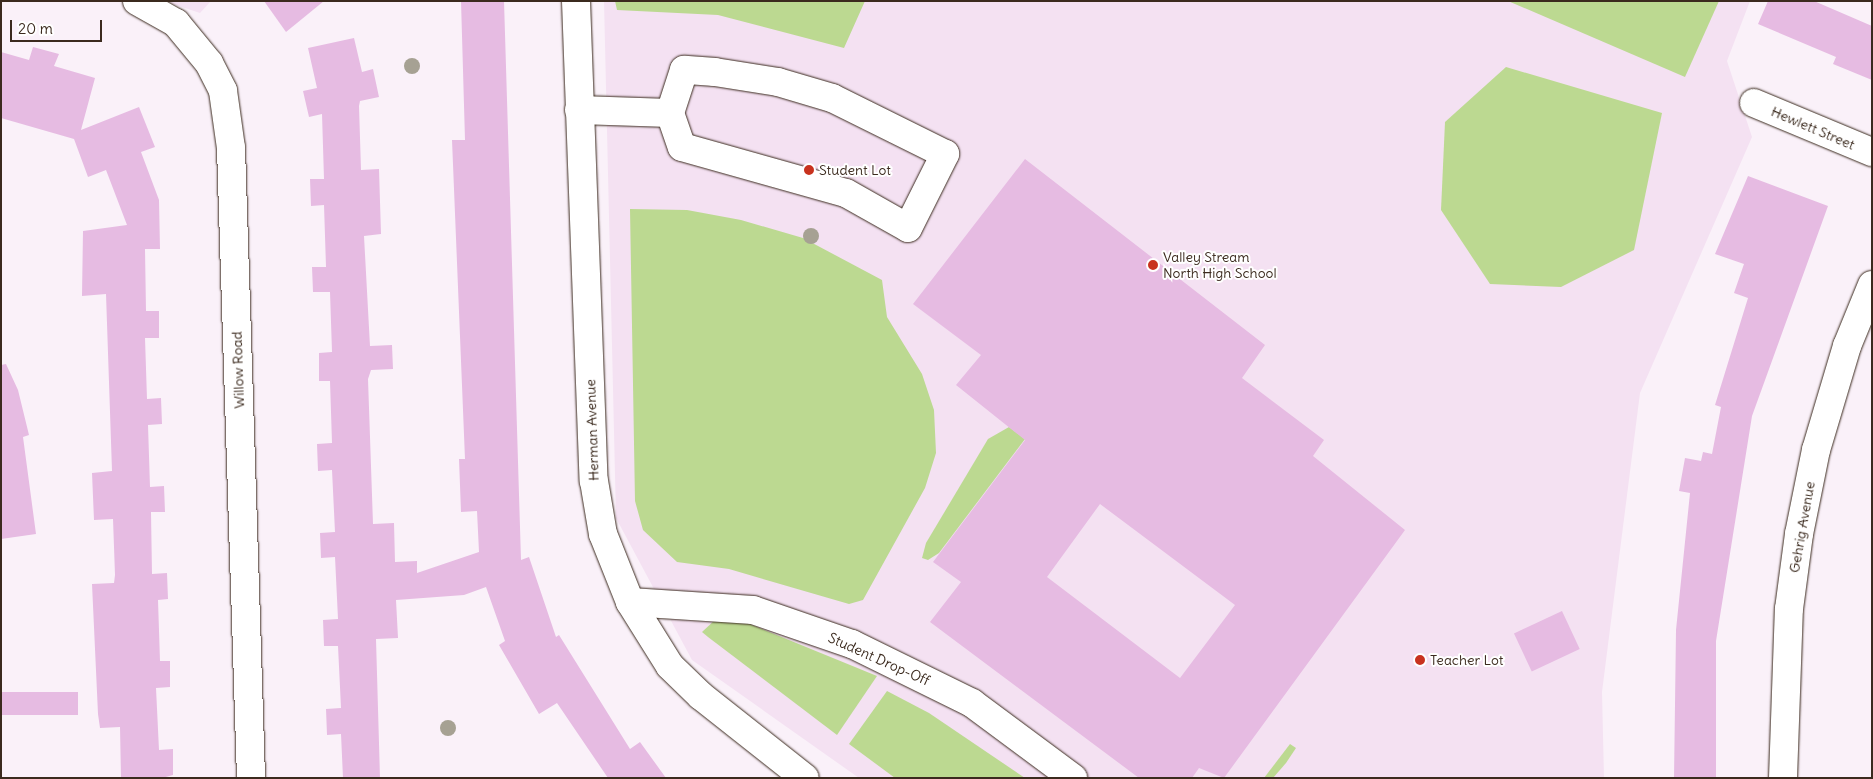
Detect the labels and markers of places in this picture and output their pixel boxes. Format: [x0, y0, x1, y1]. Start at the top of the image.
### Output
place label: Student Lot [819, 162, 891, 178]
marker: Student Lot [803, 164, 815, 176]
place label: Valley Stream North High School [1163, 249, 1277, 282]
marker: Valley Stream North High School [1147, 259, 1159, 271]
place label: Teacher Lot [1430, 652, 1504, 668]
marker: Teacher Lot [1414, 654, 1426, 666]

